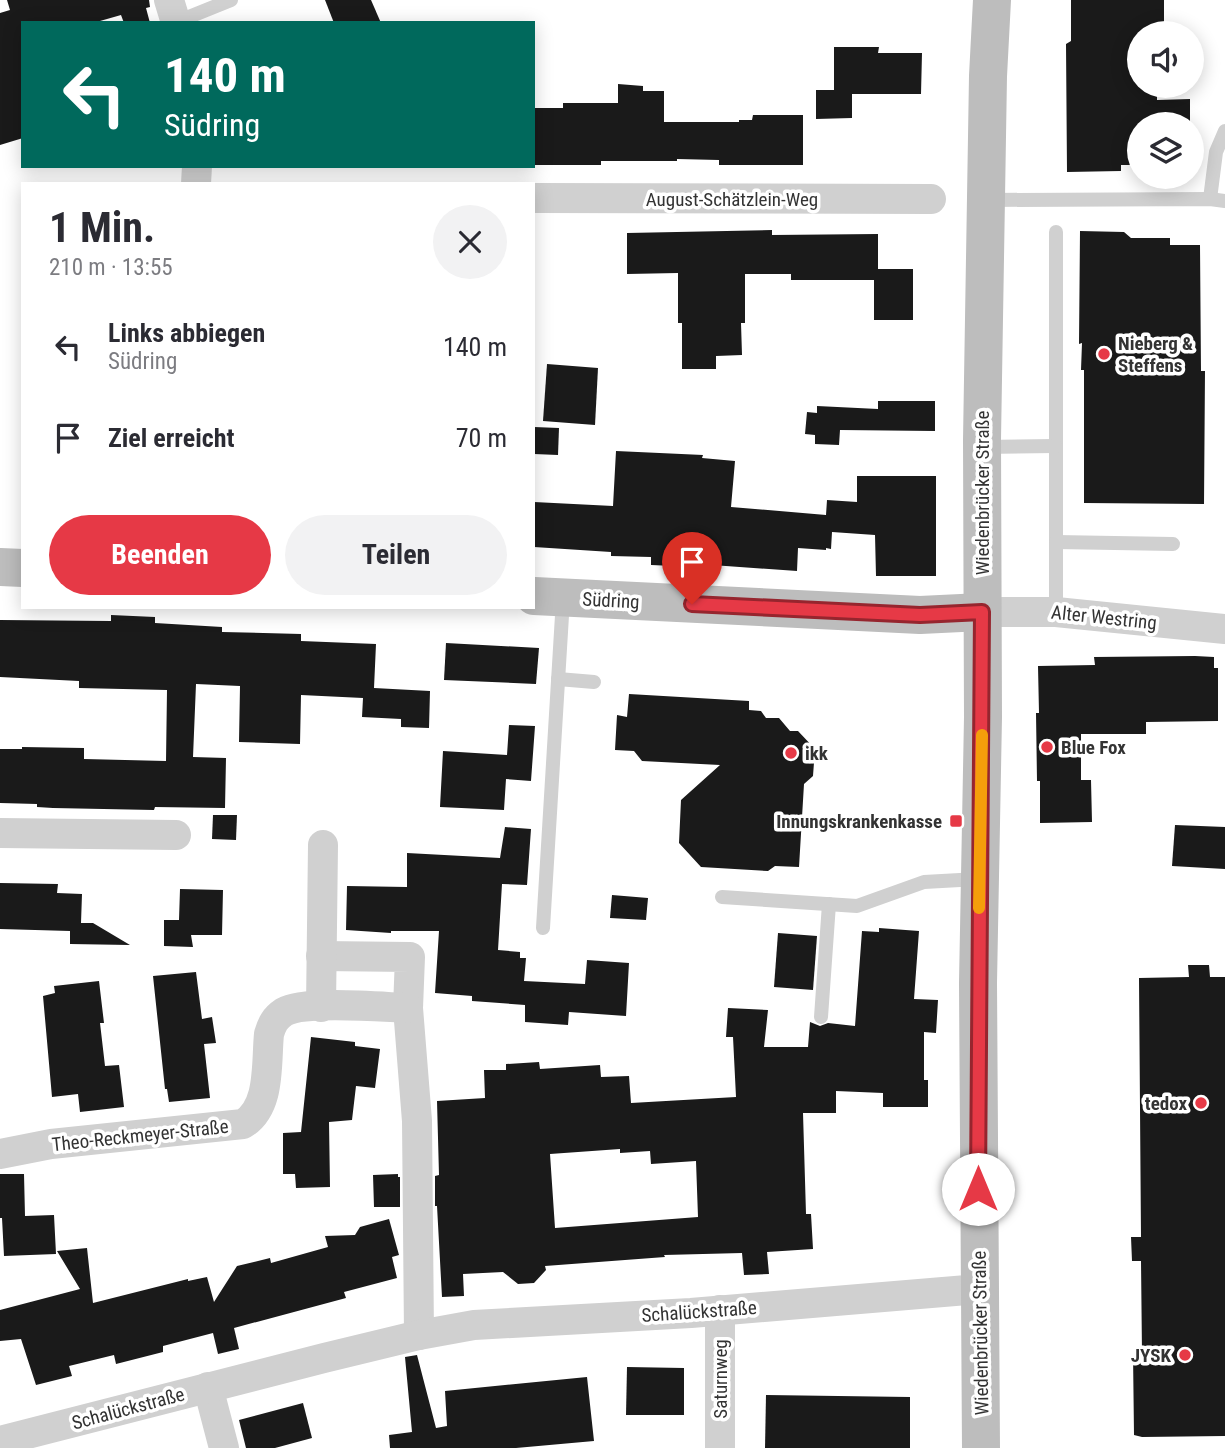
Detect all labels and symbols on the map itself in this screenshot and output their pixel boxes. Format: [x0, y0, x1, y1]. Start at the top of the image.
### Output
street label: August-Schätzlein-Weg [646, 188, 818, 211]
place label: Nieberg & Steffens [1118, 332, 1193, 377]
marker: Nieberg & Steffens [1096, 346, 1112, 362]
street label: Wiedenbrücker Straße [971, 411, 994, 575]
pin [662, 532, 722, 604]
street label: Südring [582, 588, 640, 613]
street label: Alter Westring [1050, 601, 1158, 634]
place label: Blue Fox [1061, 736, 1126, 759]
marker: Blue Fox [1039, 739, 1055, 755]
place label: ikk [805, 742, 829, 765]
marker: ikk [783, 745, 799, 761]
place label: Innungskrankenkasse [776, 810, 942, 833]
marker: Innungskrankenkasse [948, 813, 964, 829]
place label: tedox [1145, 1092, 1187, 1115]
marker: tedox [1193, 1095, 1209, 1111]
street label: Theo-Reckmeyer-Straße [51, 1115, 230, 1156]
position arrow [941, 1152, 1015, 1226]
street label: Wiedenbrücker Straße [968, 1250, 993, 1416]
street label: Schalückstraße [641, 1296, 757, 1327]
street label: Saturnweg [709, 1339, 732, 1419]
place label: JYSK [1131, 1344, 1171, 1367]
marker: JYSK [1177, 1347, 1193, 1363]
street label: Schalückstraße [69, 1382, 187, 1435]

